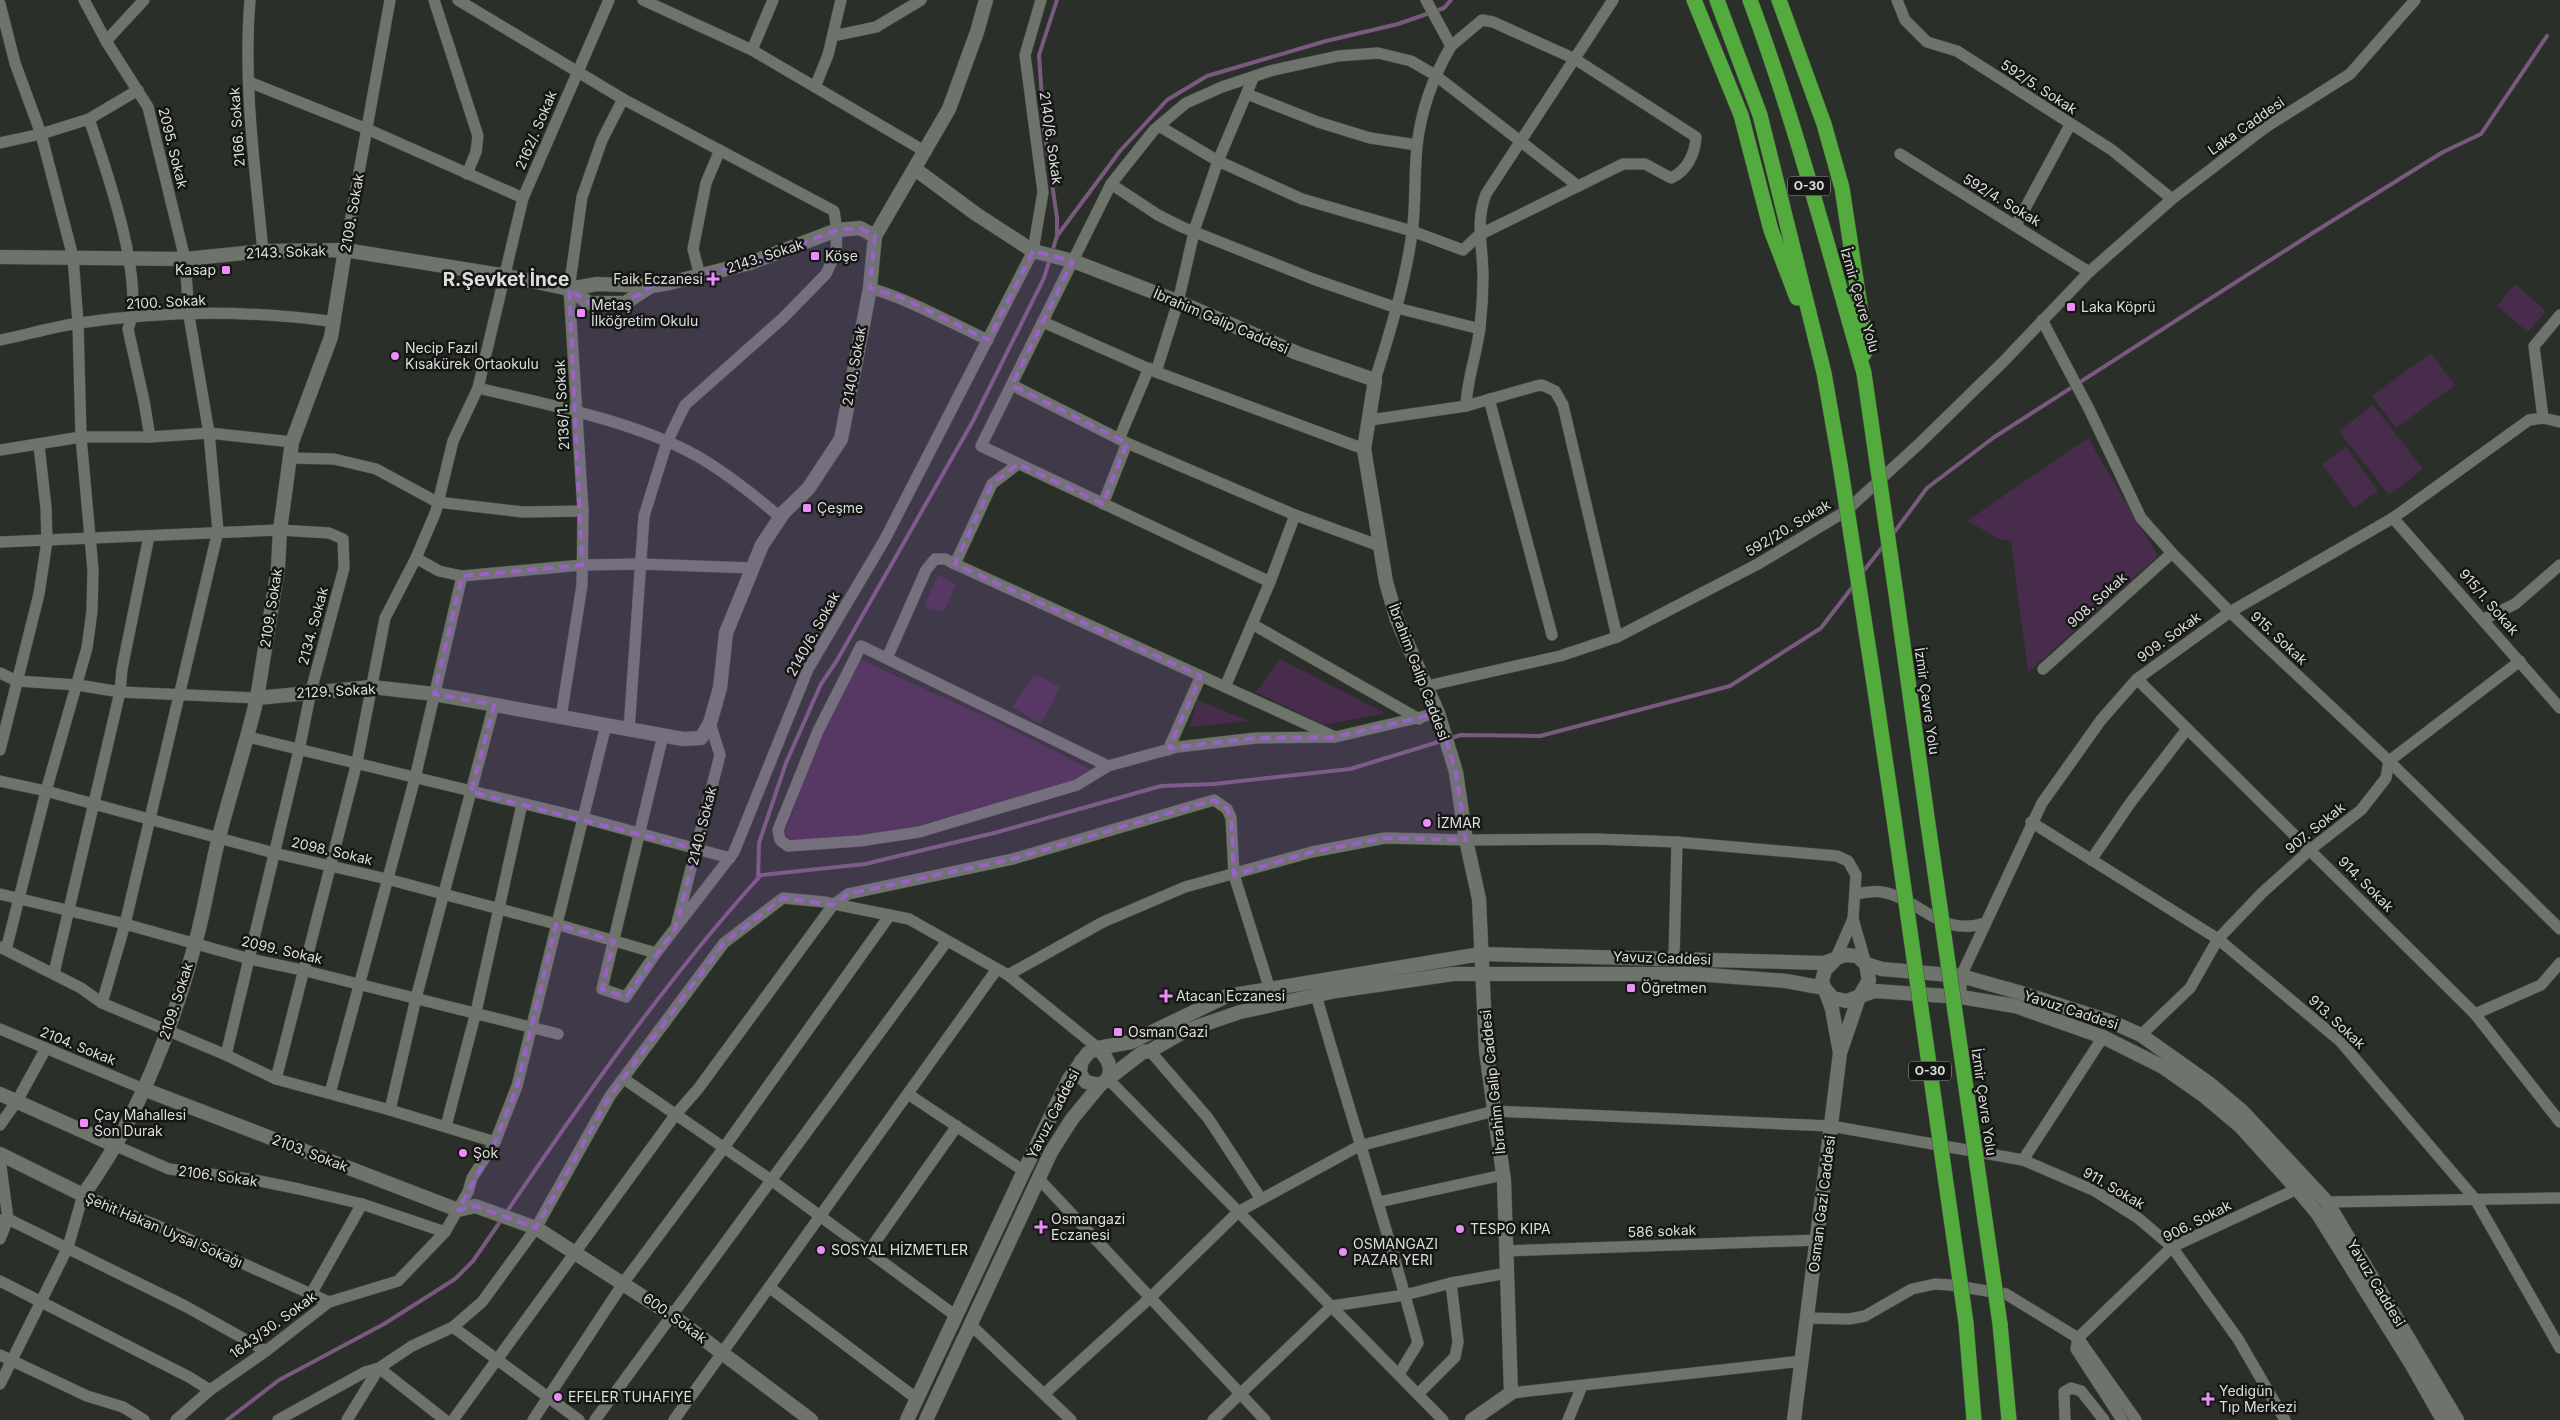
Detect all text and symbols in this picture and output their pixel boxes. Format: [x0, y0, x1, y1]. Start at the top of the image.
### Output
street label: 592/5. Sokak [1998, 56, 2081, 118]
street label: 2166. Sokak [225, 86, 248, 167]
street label: 2162/. Sokak [511, 87, 560, 172]
street label: 2140/6. Sokak [1037, 90, 1066, 186]
street label: Laka Caddesi [2204, 93, 2287, 158]
street label: 2095. Sokak [155, 106, 192, 190]
street label: 592/4. Sokak [1960, 170, 2045, 230]
street label: 2109. Sokak [336, 172, 367, 254]
road number: O-30 [1788, 177, 1830, 196]
street label: 2143. Sokak [724, 235, 806, 276]
street label: 2143. Sokak [246, 242, 327, 261]
street label: İzmir Çevre Yolu [1837, 246, 1884, 354]
place label: Köşe [825, 247, 858, 264]
marker: Köşe [809, 250, 821, 262]
place label: Kasap [175, 261, 216, 278]
marker: Kasap [220, 264, 232, 276]
district label: R.Şevket İnce [443, 268, 569, 291]
place label: Faik Eczanesi [613, 270, 703, 287]
marker: Faik Eczanesi [707, 273, 719, 285]
street label: İbrahim Galip Caddesi [1151, 284, 1291, 357]
street label: 2100. Sokak [126, 291, 207, 312]
place label: Metaş İlköğretim Okulu [591, 296, 698, 329]
place label: Laka Köprü [2081, 298, 2156, 315]
marker: Laka Köprü [2065, 301, 2077, 313]
marker: Metaş İlköğretim Okulu [575, 307, 587, 319]
street label: 2140. Sokak [838, 325, 869, 407]
place label: Necip Fazıl Kısakürek Ortaokulu [405, 339, 539, 372]
marker: Necip Fazıl Kısakürek Ortaokulu [389, 350, 401, 362]
street label: 2136/1. Sokak [551, 359, 572, 451]
street label: 592/20. Sokak [1742, 495, 1834, 560]
place label: Çeşme [817, 499, 863, 516]
marker: Çeşme [801, 502, 813, 514]
street label: 915/1. Sokak [2456, 565, 2523, 639]
street label: 2109. Sokak [256, 567, 285, 649]
street label: 908. Sokak [2063, 568, 2130, 631]
street label: 2134. Sokak [294, 585, 331, 667]
street label: 2140/6. Sokak [782, 588, 843, 679]
street label: İbrahim Galip Caddesi [1386, 601, 1453, 743]
street label: 915. Sokak [2248, 607, 2311, 668]
street label: 909. Sokak [2134, 608, 2204, 665]
street label: İzmir Çevre Yolu [1912, 646, 1943, 756]
street label: 2129. Sokak [296, 680, 377, 701]
street label: 2140. Sokak [684, 785, 720, 867]
street label: 907. Sokak [2281, 798, 2348, 857]
place label: İZMAR [1437, 814, 1481, 831]
marker: İZMAR [1421, 817, 1433, 829]
street label: 2098. Sokak [290, 833, 375, 868]
street label: 914. Sokak [2335, 852, 2398, 915]
street label: 2099. Sokak [240, 932, 325, 967]
street label: Yavuz Caddesi [1613, 947, 1711, 968]
street label: 2109. Sokak [155, 960, 196, 1041]
place label: Öğretmen [1641, 979, 1707, 996]
marker: Öğretmen [1625, 982, 1637, 994]
street label: Yavuz Caddesi [2022, 986, 2120, 1033]
place label: Atacan Eczanesi [1176, 987, 1285, 1004]
marker: Atacan Eczanesi [1160, 990, 1172, 1002]
street label: 913. Sokak [2305, 991, 2369, 1052]
street label: İbrahim Galip Caddesi [1476, 1009, 1509, 1155]
street label: 2104. Sokak [38, 1023, 119, 1069]
place label: Osman Gazi [1128, 1023, 1208, 1040]
marker: Osman Gazi [1112, 1026, 1124, 1038]
street label: İzmir Çevre Yolu [1969, 1047, 2000, 1157]
road number: O-30 [1909, 1062, 1951, 1080]
street label: Yavuz Caddesi [1023, 1066, 1082, 1161]
place label: Çay Mahallesi Son Durak [94, 1106, 186, 1139]
marker: Çay Mahallesi Son Durak [78, 1117, 90, 1129]
street label: 2103. Sokak [270, 1130, 351, 1175]
street label: Osman Gazi Caddesi [1805, 1134, 1838, 1273]
place label: Şok [473, 1144, 498, 1161]
marker: Şok [457, 1147, 469, 1159]
street label: 2106. Sokak [177, 1162, 259, 1190]
street label: 911. Sokak [2080, 1163, 2148, 1212]
street label: Şehit Hakan Uysal Sokağı [83, 1189, 245, 1270]
street label: 906. Sokak [2160, 1196, 2234, 1245]
place label: Osmangazi Eczanesi [1051, 1210, 1125, 1243]
place label: TESPO KIPA [1470, 1220, 1551, 1237]
marker: Osmangazi Eczanesi [1035, 1221, 1047, 1233]
street label: 586 sokak [1627, 1221, 1697, 1240]
marker: TESPO KIPA [1454, 1223, 1466, 1235]
place label: OSMANGAZI PAZAR YERI [1353, 1235, 1438, 1268]
street label: Yavuz Caddesi [2344, 1236, 2409, 1329]
place label: SOSYAL HİZMETLER [831, 1241, 968, 1258]
marker: SOSYAL HİZMETLER [815, 1244, 827, 1256]
marker: OSMANGAZI PAZAR YERI [1337, 1246, 1349, 1258]
street label: 1643/30. Sokak [226, 1287, 320, 1362]
street label: 600. Sokak [640, 1289, 711, 1347]
place label: Yedigün Tıp Merkezi [2219, 1382, 2297, 1415]
place label: EFELER TUHAFIYE [568, 1388, 692, 1405]
marker: EFELER TUHAFIYE [552, 1391, 564, 1403]
marker: Yedigün Tıp Merkezi [2201, 1392, 2215, 1406]

